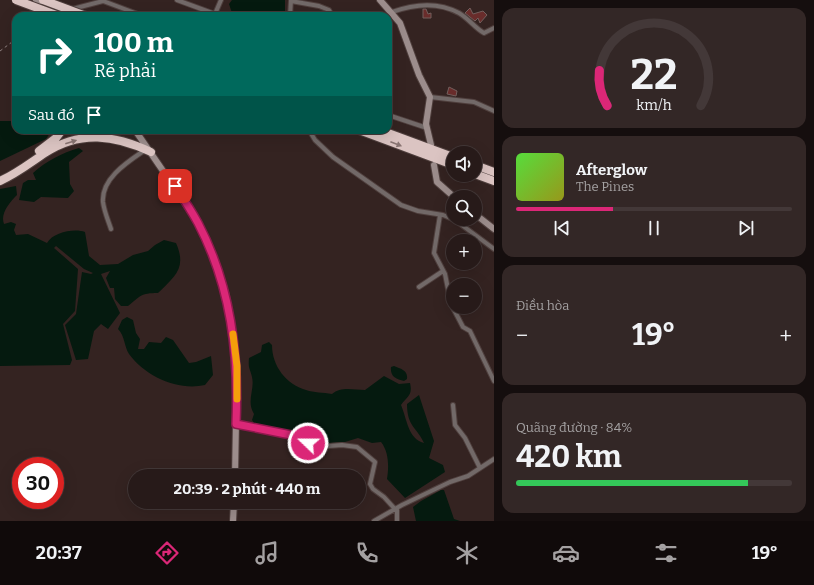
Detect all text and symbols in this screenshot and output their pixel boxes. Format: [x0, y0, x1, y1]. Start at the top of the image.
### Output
text: 100 m [94, 26, 173, 59]
icon: right [28, 28, 80, 80]
text: 22 [631, 50, 677, 100]
text: Rẽ phải [94, 60, 156, 82]
text: km/h [636, 97, 672, 114]
icon: arrive [83, 104, 105, 126]
text: Sau đó [28, 106, 75, 124]
one-way arrow [65, 139, 77, 145]
one-way arrow [390, 141, 402, 147]
map controls [446, 146, 482, 314]
button: sound [446, 146, 482, 182]
text: Afterglow [576, 161, 647, 179]
pin [158, 169, 192, 203]
icon: arrive [164, 175, 186, 197]
text: The Pines [576, 179, 634, 194]
button: search [446, 190, 482, 226]
icon: previous [551, 217, 573, 239]
icon: pause [643, 217, 665, 239]
icon: next [735, 217, 757, 239]
button: + [446, 234, 482, 270]
button: − [446, 278, 482, 314]
text: Điều hòa [516, 298, 569, 313]
text: 19° [632, 317, 676, 353]
text: − [516, 322, 528, 349]
text: + [779, 322, 792, 349]
text: Quãng đường · 84% [516, 420, 632, 435]
position arrow [287, 422, 329, 464]
text: 420 km [516, 439, 622, 475]
speed limit sign: 30 [12, 457, 64, 509]
text: 20:39 · 2 phút · 440 m [174, 480, 320, 498]
icon: directions [153, 539, 181, 567]
icon: music [253, 539, 281, 567]
icon: phone [353, 539, 381, 567]
icon: climate [453, 539, 481, 567]
icon: car [552, 539, 580, 567]
icon: filters [652, 539, 680, 567]
text: 20:37 [36, 542, 82, 564]
text: 19° [752, 542, 778, 564]

